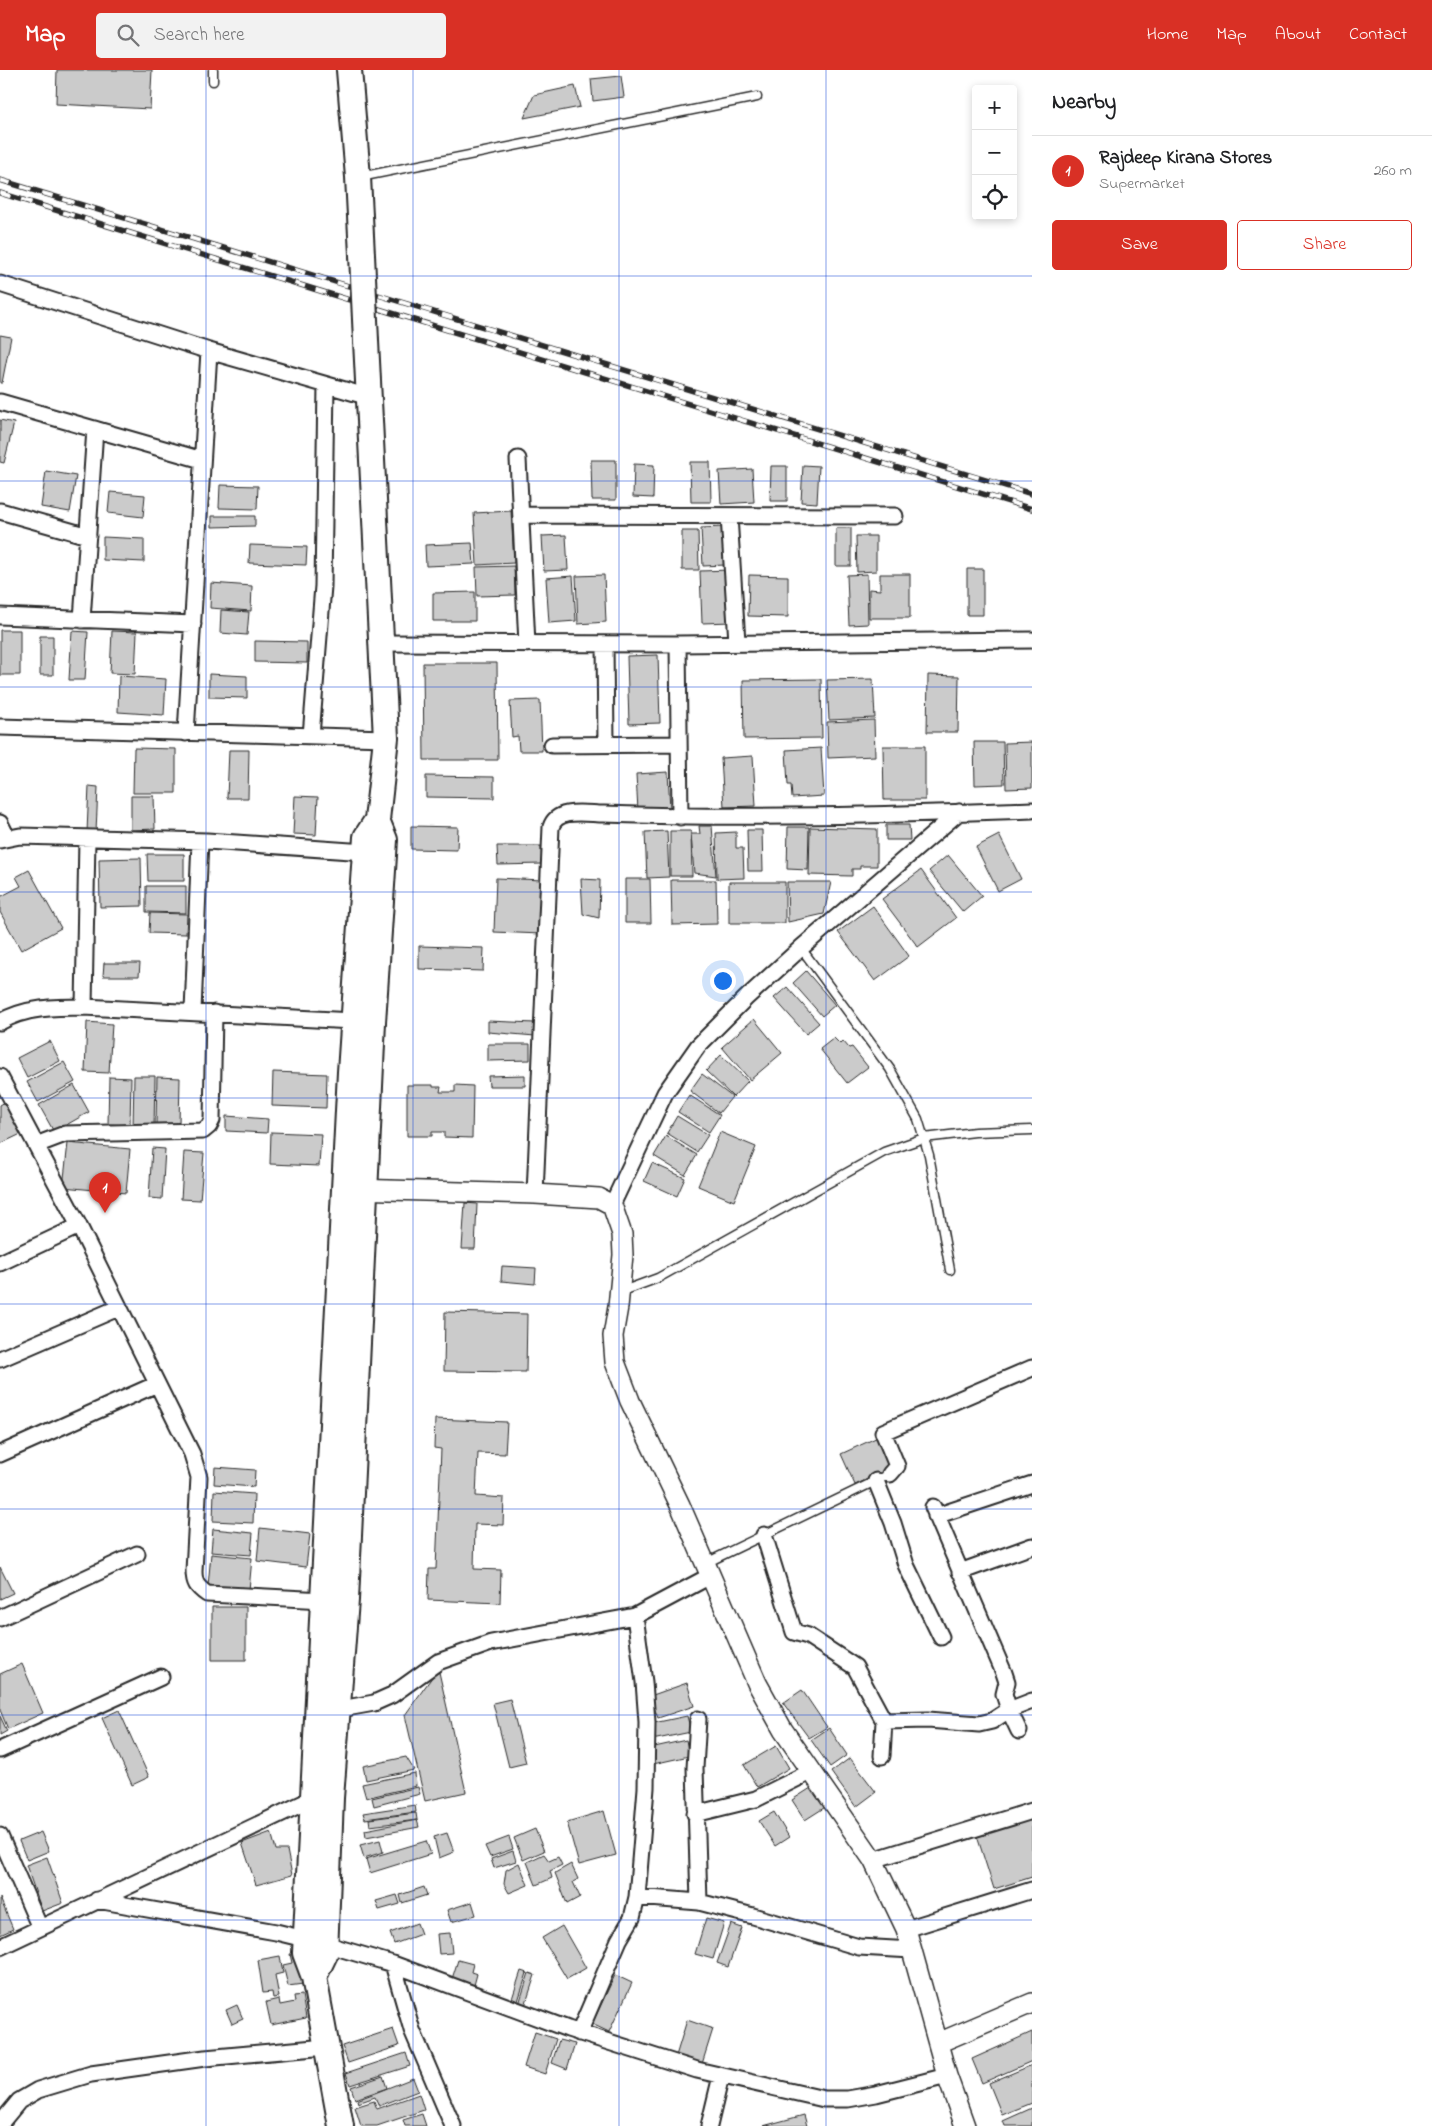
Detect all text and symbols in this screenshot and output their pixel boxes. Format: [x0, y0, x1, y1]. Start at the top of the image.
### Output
search box [96, 13, 446, 58]
text: Map [25, 18, 66, 53]
icon: search [114, 21, 142, 49]
text: Search here [154, 22, 245, 49]
text: Home [1147, 22, 1188, 48]
text: Map [1216, 22, 1247, 48]
text: About [1275, 22, 1321, 48]
text: Contact [1349, 22, 1407, 48]
map controls [972, 85, 1017, 220]
button: + [972, 85, 1017, 130]
text: Nearby [1052, 88, 1116, 118]
button: − [972, 130, 1017, 175]
text: Rajdeep Kirana Stores [1099, 145, 1272, 172]
text: 1 [1065, 159, 1071, 183]
text: 260 m [1374, 159, 1412, 183]
text: Supermarket [1099, 172, 1185, 196]
button: locate [972, 175, 1017, 220]
button: Save [1052, 220, 1227, 270]
button: Share [1237, 220, 1412, 270]
your location [710, 968, 736, 994]
pin: 1 [89, 1172, 121, 1213]

